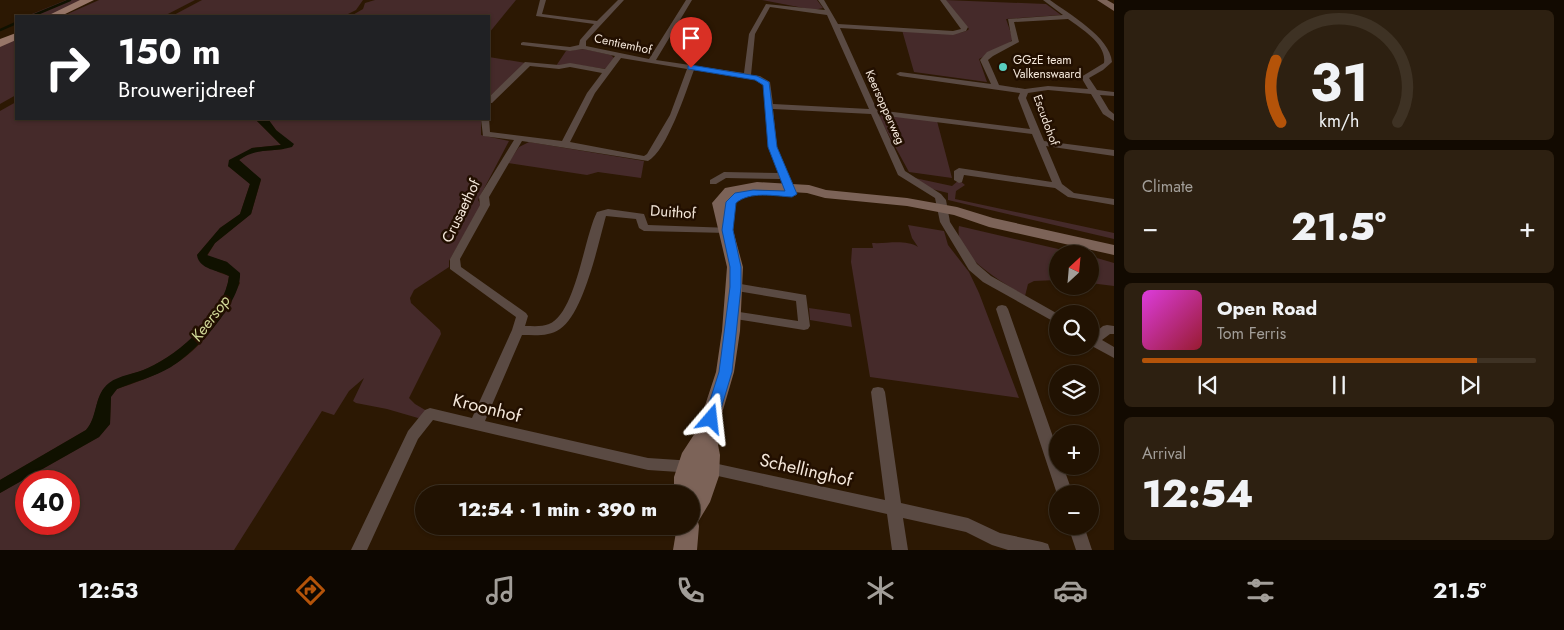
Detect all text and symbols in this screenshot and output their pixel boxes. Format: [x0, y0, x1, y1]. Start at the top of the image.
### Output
pin [670, 17, 712, 68]
icon: arrive [677, 24, 705, 52]
text: 150 m [118, 27, 221, 77]
street label: Centiemhof [593, 29, 654, 59]
icon: right [35, 35, 100, 100]
text: 31 [1310, 45, 1368, 121]
place label: GGzE team Valkenswaard [1013, 51, 1081, 83]
marker: GGzE team Valkenswaard [997, 61, 1009, 73]
street label: Keersopperweg [861, 67, 909, 147]
text: Brouwerijdreef [118, 73, 255, 105]
street label: Escudohof [1028, 92, 1064, 149]
text: km/h [1319, 108, 1359, 134]
street label: Crusaethof [436, 175, 486, 246]
text: Climate [1142, 175, 1193, 198]
street label: Duithof [649, 199, 697, 225]
text: 21.5° [1291, 199, 1386, 254]
text: − [1142, 207, 1159, 248]
text: + [1519, 207, 1536, 248]
north arrow [1049, 245, 1099, 295]
map controls [1049, 245, 1099, 535]
water label: Keersop [185, 290, 236, 346]
text: Open Road [1217, 295, 1317, 322]
button: search [1049, 305, 1099, 355]
text: Tom Ferris [1217, 322, 1286, 345]
button: layers [1049, 365, 1099, 415]
icon: previous [1194, 371, 1222, 399]
icon: pause [1325, 371, 1353, 399]
icon: next [1456, 371, 1484, 399]
street label: Kroonhof [450, 387, 525, 429]
position arrow [684, 392, 736, 444]
button: + [1049, 425, 1099, 475]
text: Arrival [1142, 442, 1186, 465]
street label: Schellinghof [757, 447, 856, 493]
text: 12:54 [1142, 466, 1254, 521]
speed limit sign: 40 [15, 470, 80, 535]
button: − [1049, 485, 1099, 535]
text: 12:54 · 1 min · 390 m [458, 496, 657, 523]
icon: directions [293, 573, 328, 608]
icon: music [483, 573, 518, 608]
icon: phone [673, 573, 708, 608]
icon: climate [863, 573, 898, 608]
icon: car [1053, 573, 1088, 608]
icon: filters [1243, 573, 1278, 608]
text: 12:53 [77, 574, 138, 606]
text: 21.5° [1433, 574, 1486, 606]

